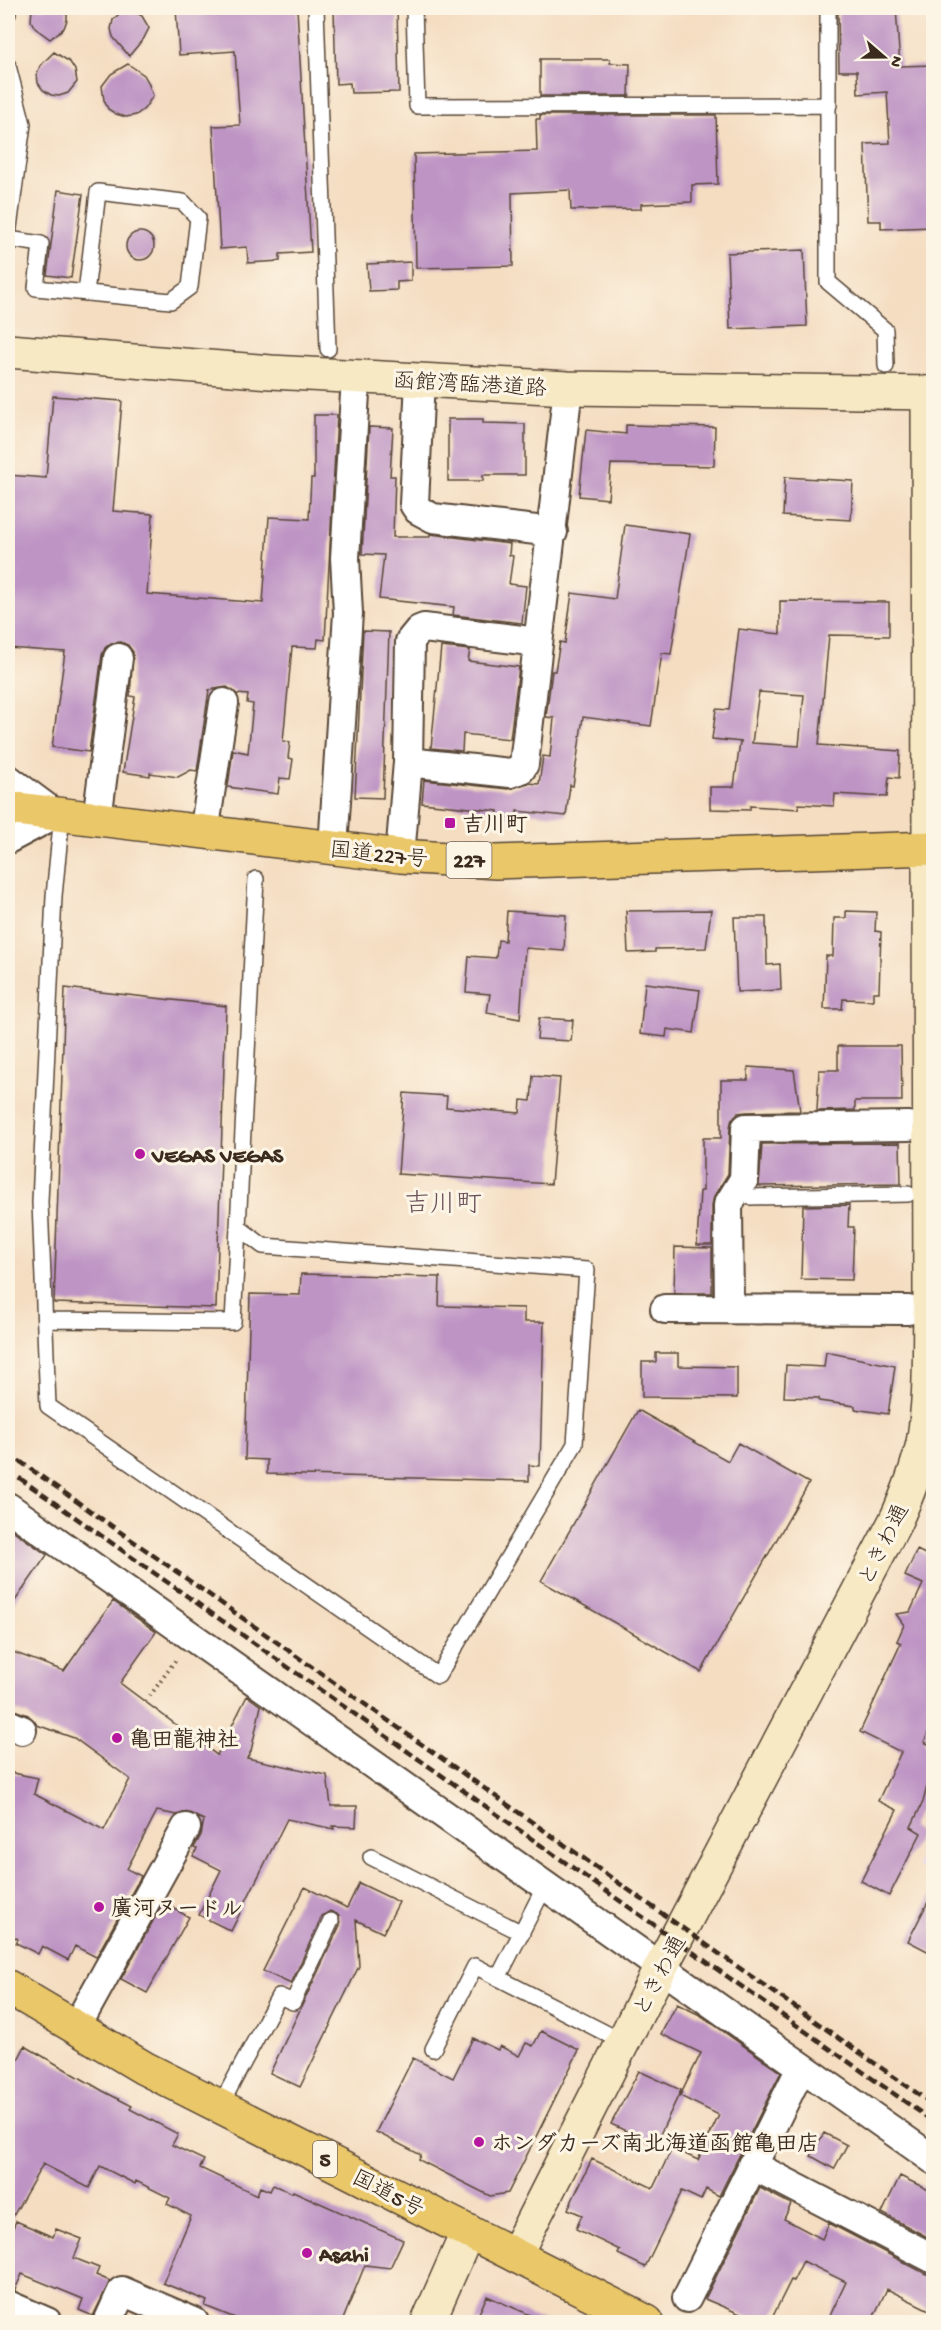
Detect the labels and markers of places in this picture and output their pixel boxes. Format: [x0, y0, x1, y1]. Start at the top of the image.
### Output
place label: 吉川町 [462, 813, 528, 840]
marker: 吉川町 [443, 816, 457, 830]
place label: VEGAS VEGAS [151, 1145, 284, 1171]
marker: VEGAS VEGAS [133, 1147, 147, 1161]
place label: 亀田龍神社 [129, 1727, 239, 1755]
marker: 亀田龍神社 [110, 1731, 124, 1745]
place label: 廣河ヌードル [111, 1896, 243, 1924]
marker: 廣河ヌードル [92, 1900, 106, 1914]
place label: ホンダカーズ南北海道函館亀田店 [491, 2131, 819, 2159]
marker: ホンダカーズ南北海道函館亀田店 [472, 2135, 486, 2149]
place label: Asahi [318, 2244, 369, 2270]
marker: Asahi [300, 2246, 314, 2260]

